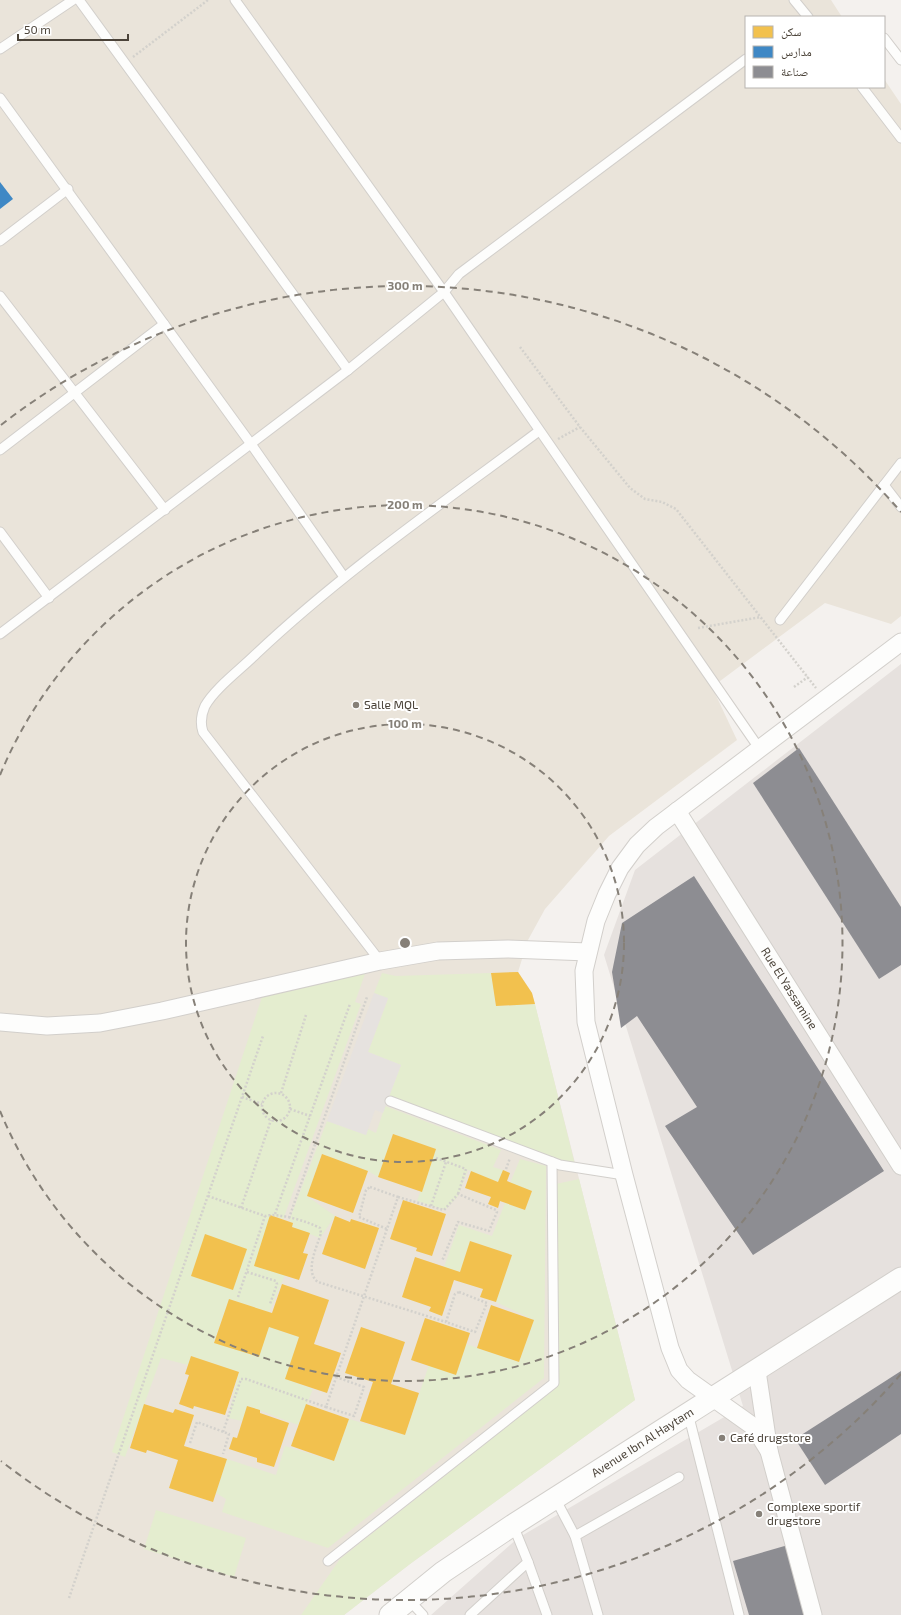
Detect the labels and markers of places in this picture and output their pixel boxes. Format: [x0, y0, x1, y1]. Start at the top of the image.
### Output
place label: Salle MQL [364, 697, 418, 712]
marker: Salle MQL [351, 700, 361, 710]
centre of rings [398, 936, 412, 950]
place label: Café drugstore [730, 1430, 811, 1444]
marker: Café drugstore [717, 1433, 727, 1443]
place label: Complexe sportif drugstore [767, 1499, 861, 1527]
marker: Complexe sportif drugstore [754, 1509, 764, 1519]

